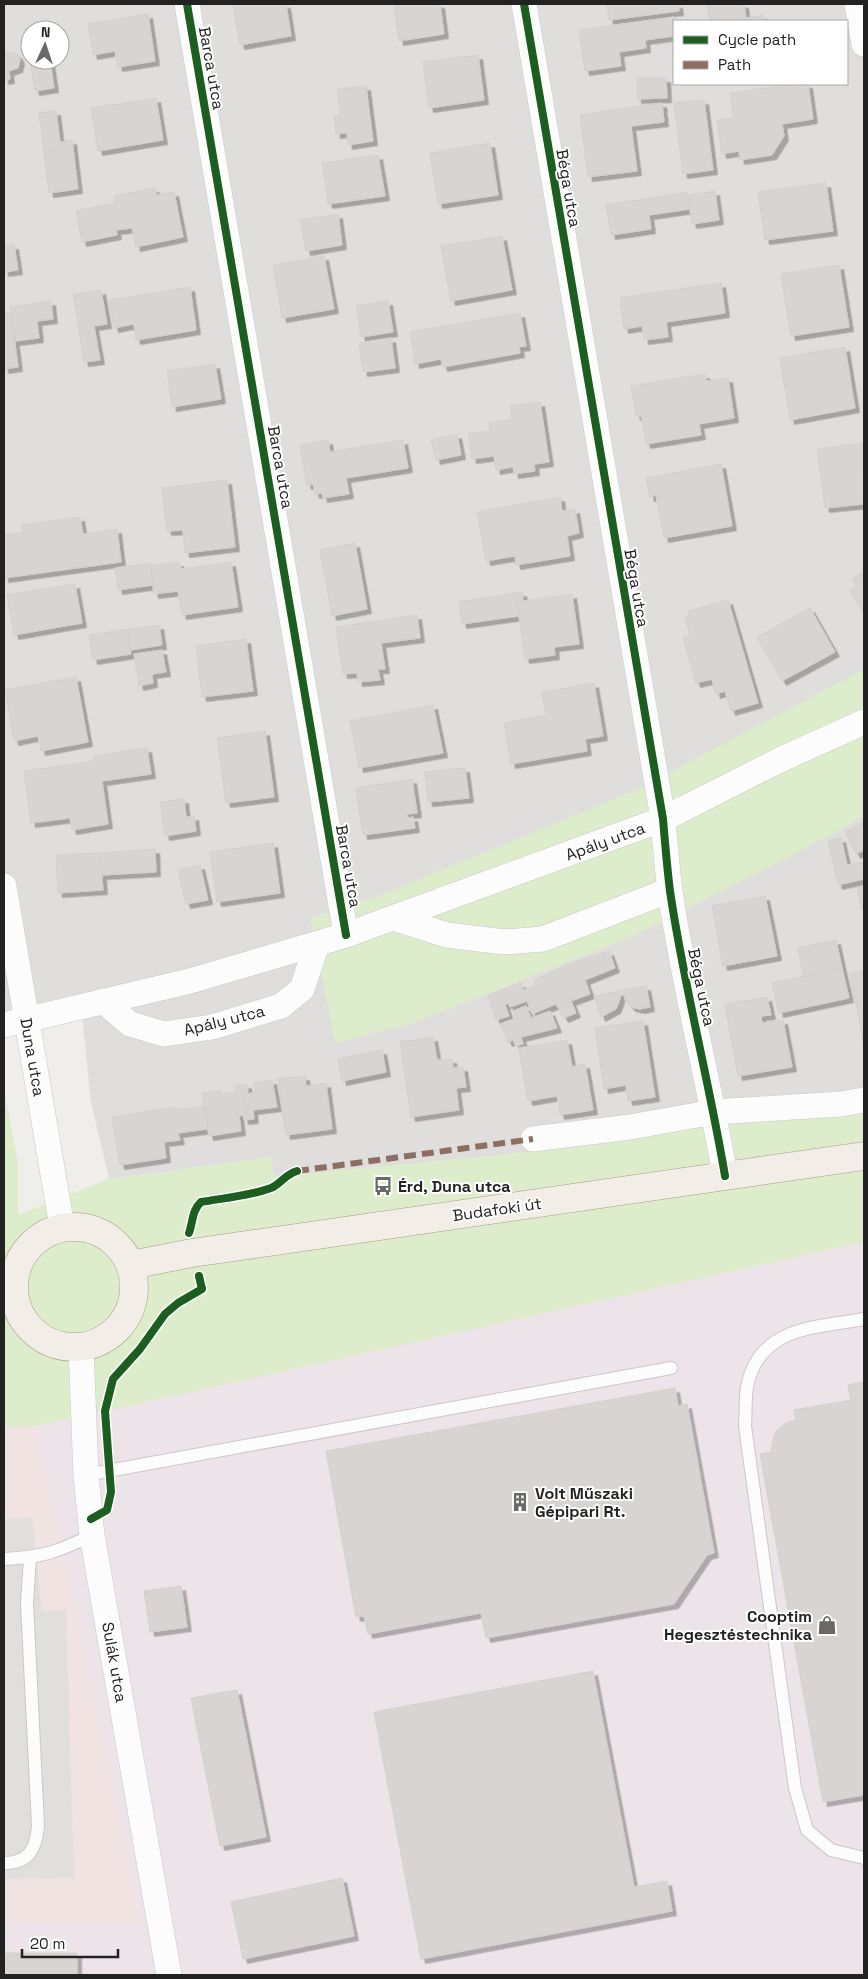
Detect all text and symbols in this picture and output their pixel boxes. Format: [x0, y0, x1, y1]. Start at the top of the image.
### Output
north arrow [20, 20, 70, 70]
legend [673, 20, 848, 85]
text: N [41, 23, 51, 41]
street label: Barca utca [194, 25, 229, 111]
text: Cycle path [718, 30, 796, 49]
text: Path [718, 55, 751, 74]
street label: Béga utca [551, 147, 586, 229]
street label: Barca utca [263, 424, 298, 510]
street label: Béga utca [619, 547, 654, 629]
street label: Apály utca [563, 817, 648, 866]
street label: Barca utca [331, 823, 366, 909]
street label: Béga utca [683, 946, 720, 1028]
street label: Apály utca [181, 1000, 267, 1041]
street label: Duna utca [15, 1016, 50, 1098]
bus stop icon: Érd, Duna utca [372, 1175, 394, 1197]
place label: Érd, Duna utca [398, 1176, 511, 1197]
street label: Budafoki út [451, 1193, 543, 1226]
place label: Volt Műszaki Gépipari Rt. [535, 1483, 633, 1522]
building icon: Volt Műszaki Gépipari Rt. [509, 1491, 531, 1513]
place label: Cooptim Hegesztéstechnika [664, 1606, 812, 1645]
shop icon: Cooptim Hegesztéstechnika [816, 1614, 838, 1636]
street label: Sulák utca [97, 1620, 132, 1704]
scale bar [22, 1926, 119, 1958]
text: 20 m [30, 1934, 65, 1953]

